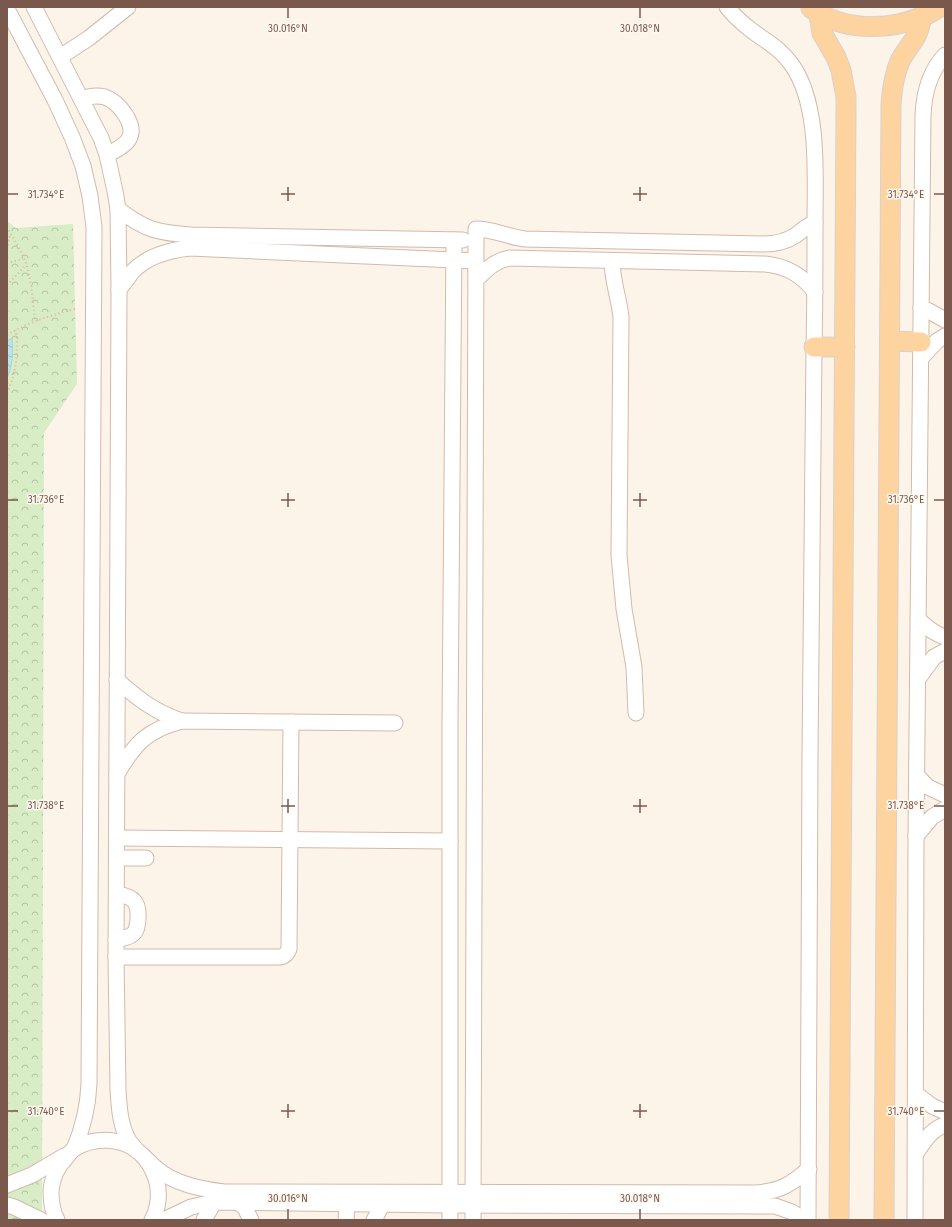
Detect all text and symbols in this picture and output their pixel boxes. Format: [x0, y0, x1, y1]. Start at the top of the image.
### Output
text: 30.016°N [268, 23, 308, 35]
text: 30.018°N [620, 23, 660, 35]
text: 31.734°E [28, 189, 64, 201]
text: 31.734°E [888, 189, 924, 201]
text: 31.736°E [28, 494, 64, 506]
text: 31.736°E [888, 494, 924, 506]
text: 31.738°E [28, 800, 64, 812]
text: 31.738°E [888, 800, 924, 812]
text: 31.740°E [28, 1106, 65, 1118]
text: 31.740°E [888, 1106, 925, 1118]
text: 30.016°N [268, 1193, 308, 1205]
text: 30.018°N [620, 1193, 660, 1205]

